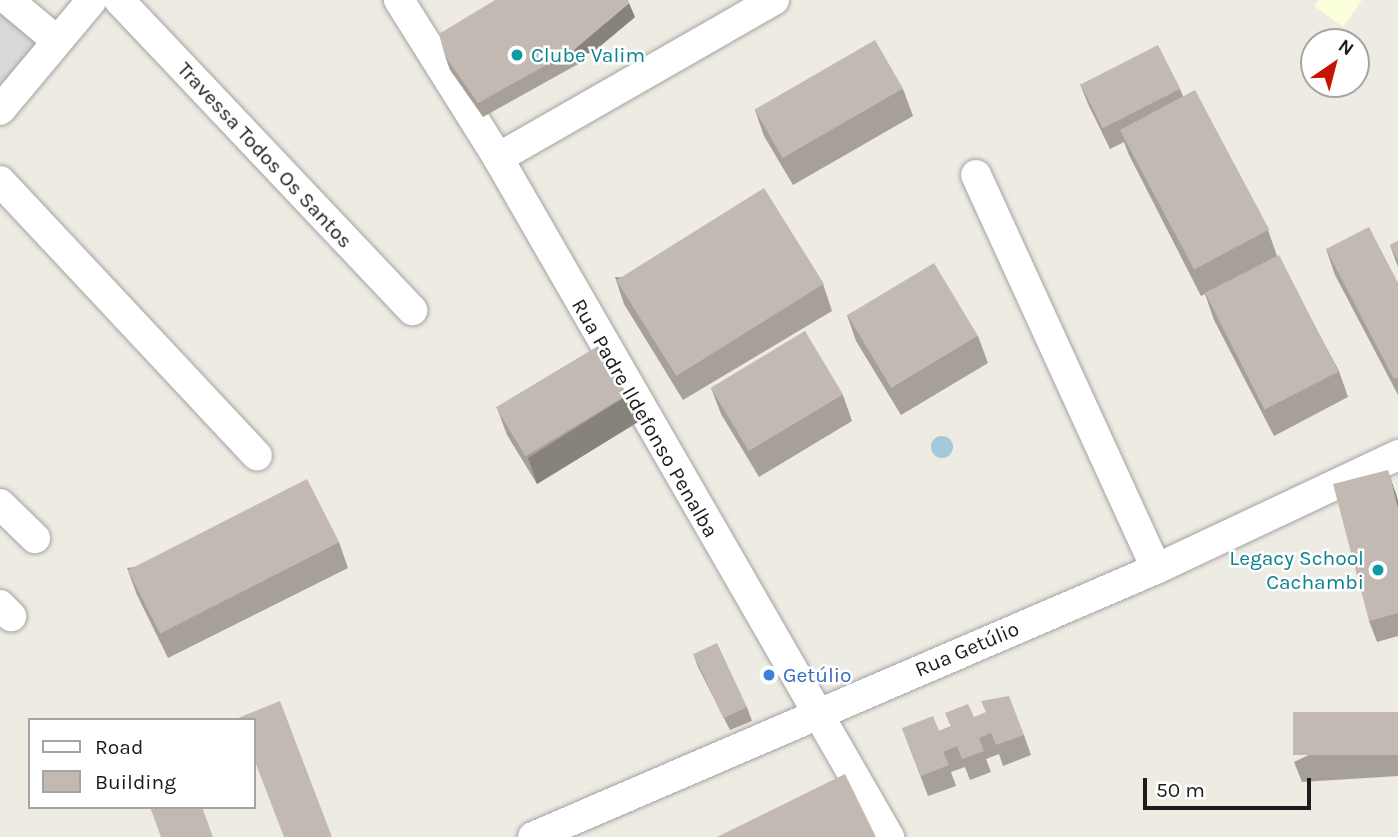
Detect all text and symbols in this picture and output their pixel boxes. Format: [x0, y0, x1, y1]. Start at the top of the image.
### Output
north arrow [1300, 28, 1370, 98]
text: N [1334, 35, 1358, 60]
place label: Clube Valim [531, 42, 645, 68]
marker: Clube Valim [509, 47, 525, 63]
street label: Travessa Todos Os Santos [172, 57, 358, 253]
street label: Rua Padre Ildefonso Penalba [566, 294, 724, 542]
place label: Legacy School Cachambi [1229, 545, 1364, 595]
marker: Legacy School Cachambi [1370, 562, 1386, 578]
street label: Rua Getúlio [911, 616, 1023, 682]
place label: Getúlio [783, 662, 852, 688]
marker: Getúlio [761, 667, 777, 683]
legend [28, 718, 256, 809]
text: Road [95, 735, 143, 759]
scale bar [1146, 764, 1314, 808]
text: Building [95, 770, 176, 794]
text: 50 m [1156, 778, 1205, 802]

